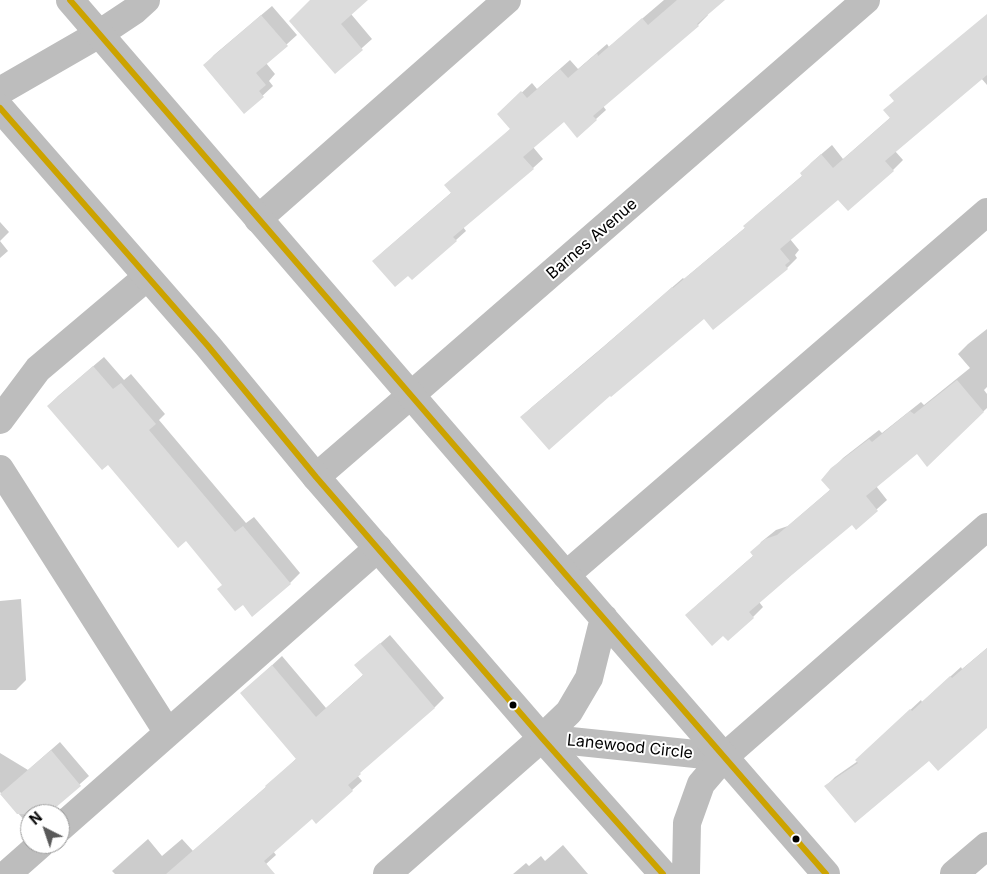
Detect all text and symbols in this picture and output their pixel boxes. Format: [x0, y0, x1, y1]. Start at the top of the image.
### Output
street label: Barnes Avenue [543, 194, 641, 284]
unlabelled marker [508, 700, 518, 710]
street label: Lanewood Circle [566, 731, 694, 763]
north arrow [20, 804, 70, 854]
text: N [26, 808, 45, 828]
unlabelled marker [791, 834, 801, 844]

